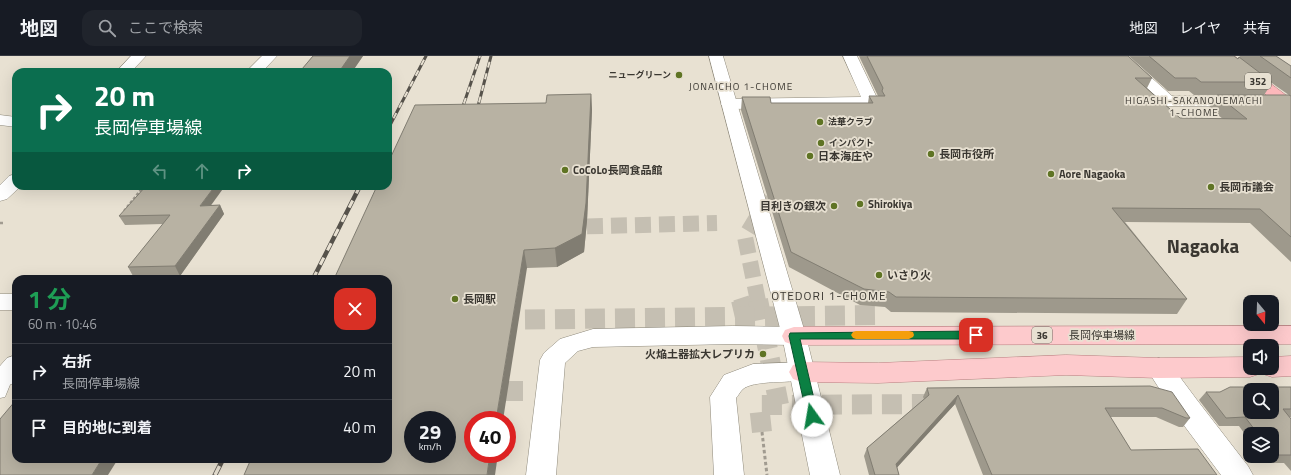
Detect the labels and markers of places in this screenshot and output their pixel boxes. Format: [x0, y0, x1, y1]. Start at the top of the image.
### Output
place label: ニューグリーン [608, 68, 671, 81]
marker: ニューグリーン [674, 70, 684, 80]
place label: 法華クラブ [828, 115, 873, 128]
marker: 法華クラブ [815, 117, 825, 127]
place label: インパクト [829, 136, 874, 149]
marker: インパクト [816, 138, 826, 148]
place label: 長岡市役所 [939, 146, 994, 162]
place label: 日本海庄や [818, 148, 873, 164]
marker: 長岡市役所 [926, 149, 936, 159]
marker: 日本海庄や [805, 151, 815, 161]
place label: CoCoLo長岡食品館 [573, 162, 662, 178]
marker: CoCoLo長岡食品館 [560, 165, 570, 175]
place label: Aore Nagaoka [1059, 166, 1126, 182]
marker: Aore Nagaoka [1046, 169, 1056, 179]
place label: 長岡市議会 [1219, 179, 1274, 195]
marker: 長岡市議会 [1206, 182, 1216, 192]
place label: Shirokiya [868, 196, 913, 212]
place label: 目利きの銀次 [760, 198, 826, 214]
marker: Shirokiya [855, 199, 865, 209]
marker: 目利きの銀次 [829, 201, 839, 211]
place label: いさり火 [887, 267, 931, 283]
marker: いさり火 [874, 270, 884, 280]
place label: 長岡駅 [463, 291, 496, 307]
marker: 長岡駅 [450, 294, 460, 304]
pin [959, 318, 993, 352]
place label: 火焔土器拡大レプリカ [645, 346, 755, 362]
marker: 火焔土器拡大レプリカ [758, 349, 768, 359]

